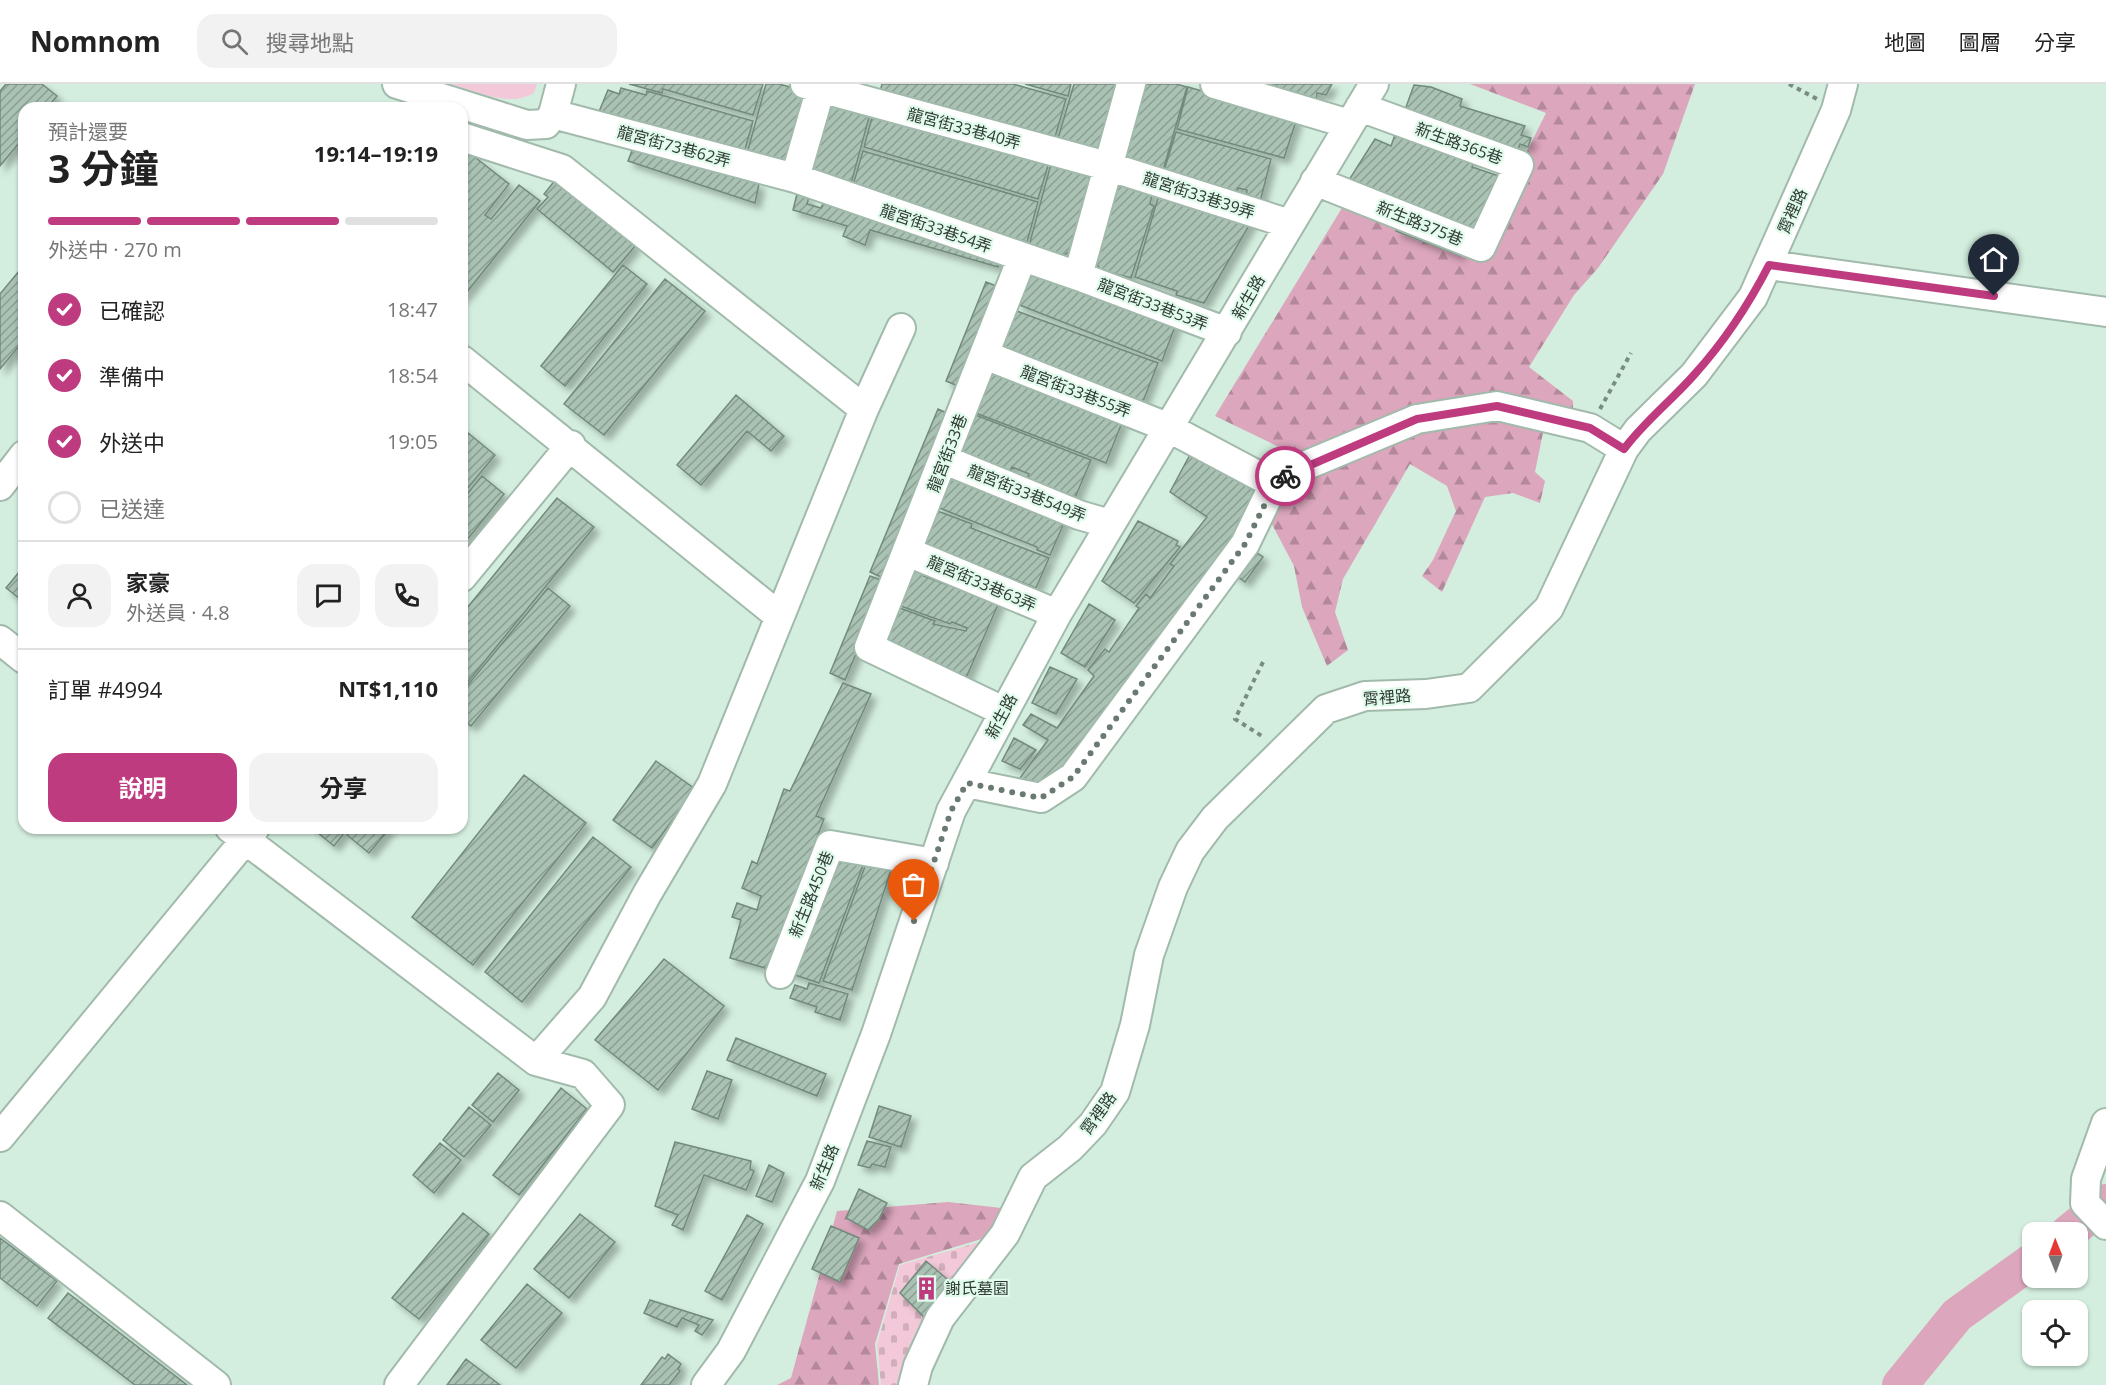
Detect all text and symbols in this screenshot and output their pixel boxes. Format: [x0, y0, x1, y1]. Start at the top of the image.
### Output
search box [197, 14, 617, 68]
text: Nomnom [30, 22, 161, 60]
icon: search [218, 25, 251, 58]
text: 搜尋地點 [266, 27, 354, 57]
text: 地圖 [1884, 28, 1926, 56]
text: 圖層 [1959, 28, 2001, 56]
text: 分享 [2034, 28, 2076, 56]
street label: 龍宮街33巷40弄 [905, 102, 1023, 154]
street label: 新生路365巷 [1412, 117, 1506, 169]
text: 預計還要 [48, 118, 128, 145]
street label: 龍宮街73巷62弄 [615, 120, 733, 172]
text: 19:14–19:19 [314, 138, 438, 168]
text: 3 分鐘 [48, 141, 158, 194]
street label: 龍宮街33巷39弄 [1140, 167, 1258, 223]
street label: 霄裡路 [1772, 185, 1812, 237]
street label: 新生路375巷 [1373, 196, 1467, 250]
street label: 龍宮街33巷54弄 [877, 199, 995, 257]
pin [1968, 234, 2019, 296]
text: 外送中 · 270 m [48, 236, 182, 263]
icon: home [1977, 243, 2010, 276]
street label: 新生路 [1226, 271, 1270, 323]
street label: 龍宮街33巷53弄 [1095, 273, 1211, 335]
icon: check [48, 293, 81, 326]
text: 已確認 [99, 295, 165, 325]
text: 18:47 [387, 296, 438, 323]
icon: check [48, 359, 81, 392]
street label: 龍宮街33巷55弄 [1018, 360, 1134, 422]
text: 準備中 [99, 361, 165, 391]
text: 18:54 [387, 362, 438, 389]
street label: 龍宮街33巷 [922, 411, 972, 495]
icon: check [48, 425, 81, 458]
text: 外送中 [99, 427, 165, 457]
text: 19:05 [387, 428, 438, 455]
courier [1255, 446, 1315, 506]
street label: 龍宮街33巷549弄 [965, 459, 1089, 527]
icon: bike [1269, 460, 1302, 493]
text: 已送達 [99, 493, 165, 523]
street label: 龍宮街33巷63弄 [924, 550, 1040, 616]
button: person [48, 564, 111, 627]
button: chat [297, 564, 360, 627]
button: phone [375, 564, 438, 627]
text: 家豪 [126, 567, 170, 597]
text: 外送員 · 4.8 [126, 599, 230, 626]
text: NT$1,110 [338, 673, 438, 703]
text: 訂單 #4994 [48, 674, 162, 704]
street label: 霄裡路 [1362, 684, 1412, 710]
street label: 新生路 [980, 690, 1022, 742]
button: 說明 [48, 753, 237, 822]
button: 分享 [249, 753, 438, 822]
street label: 新生路450巷 [784, 847, 838, 941]
pin [888, 859, 939, 921]
icon: bag [897, 868, 930, 901]
street label: 霄裡路 [1075, 1087, 1121, 1139]
street label: 新生路 [804, 1141, 844, 1193]
north arrow [2022, 1222, 2088, 1288]
map controls [2022, 1222, 2088, 1366]
building icon: 謝氏墓園 [914, 1275, 940, 1301]
place label: 謝氏墓園 [945, 1277, 1009, 1299]
button: locate [2022, 1300, 2088, 1366]

